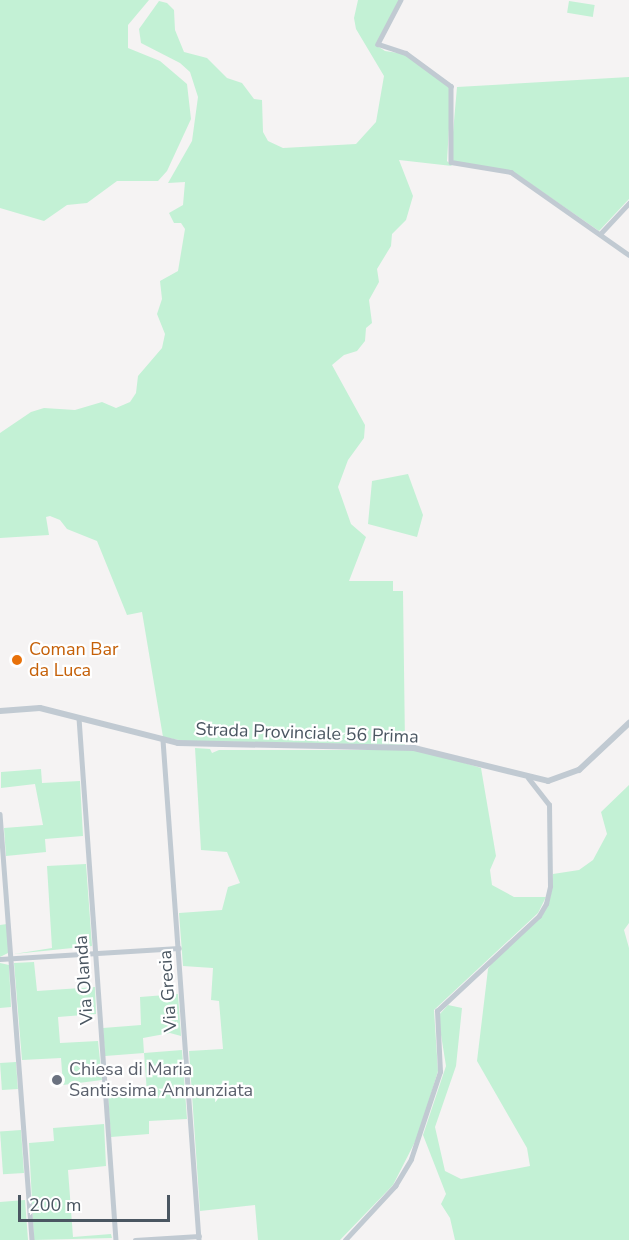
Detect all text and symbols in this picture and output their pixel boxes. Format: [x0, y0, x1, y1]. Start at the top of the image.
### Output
place label: Coman Bar da Luca [29, 639, 118, 682]
marker: Coman Bar da Luca [10, 653, 24, 667]
street label: Strada Provinciale 56 Prima [195, 718, 419, 748]
street label: Via Olanda [70, 935, 98, 1025]
street label: Via Grecia [154, 949, 182, 1033]
place label: Chiesa di Maria Santissima Annunziata [69, 1059, 253, 1102]
marker: Chiesa di Maria Santissima Annunziata [50, 1073, 64, 1087]
scale bar [21, 1183, 172, 1221]
text: 200 m [29, 1193, 81, 1217]

